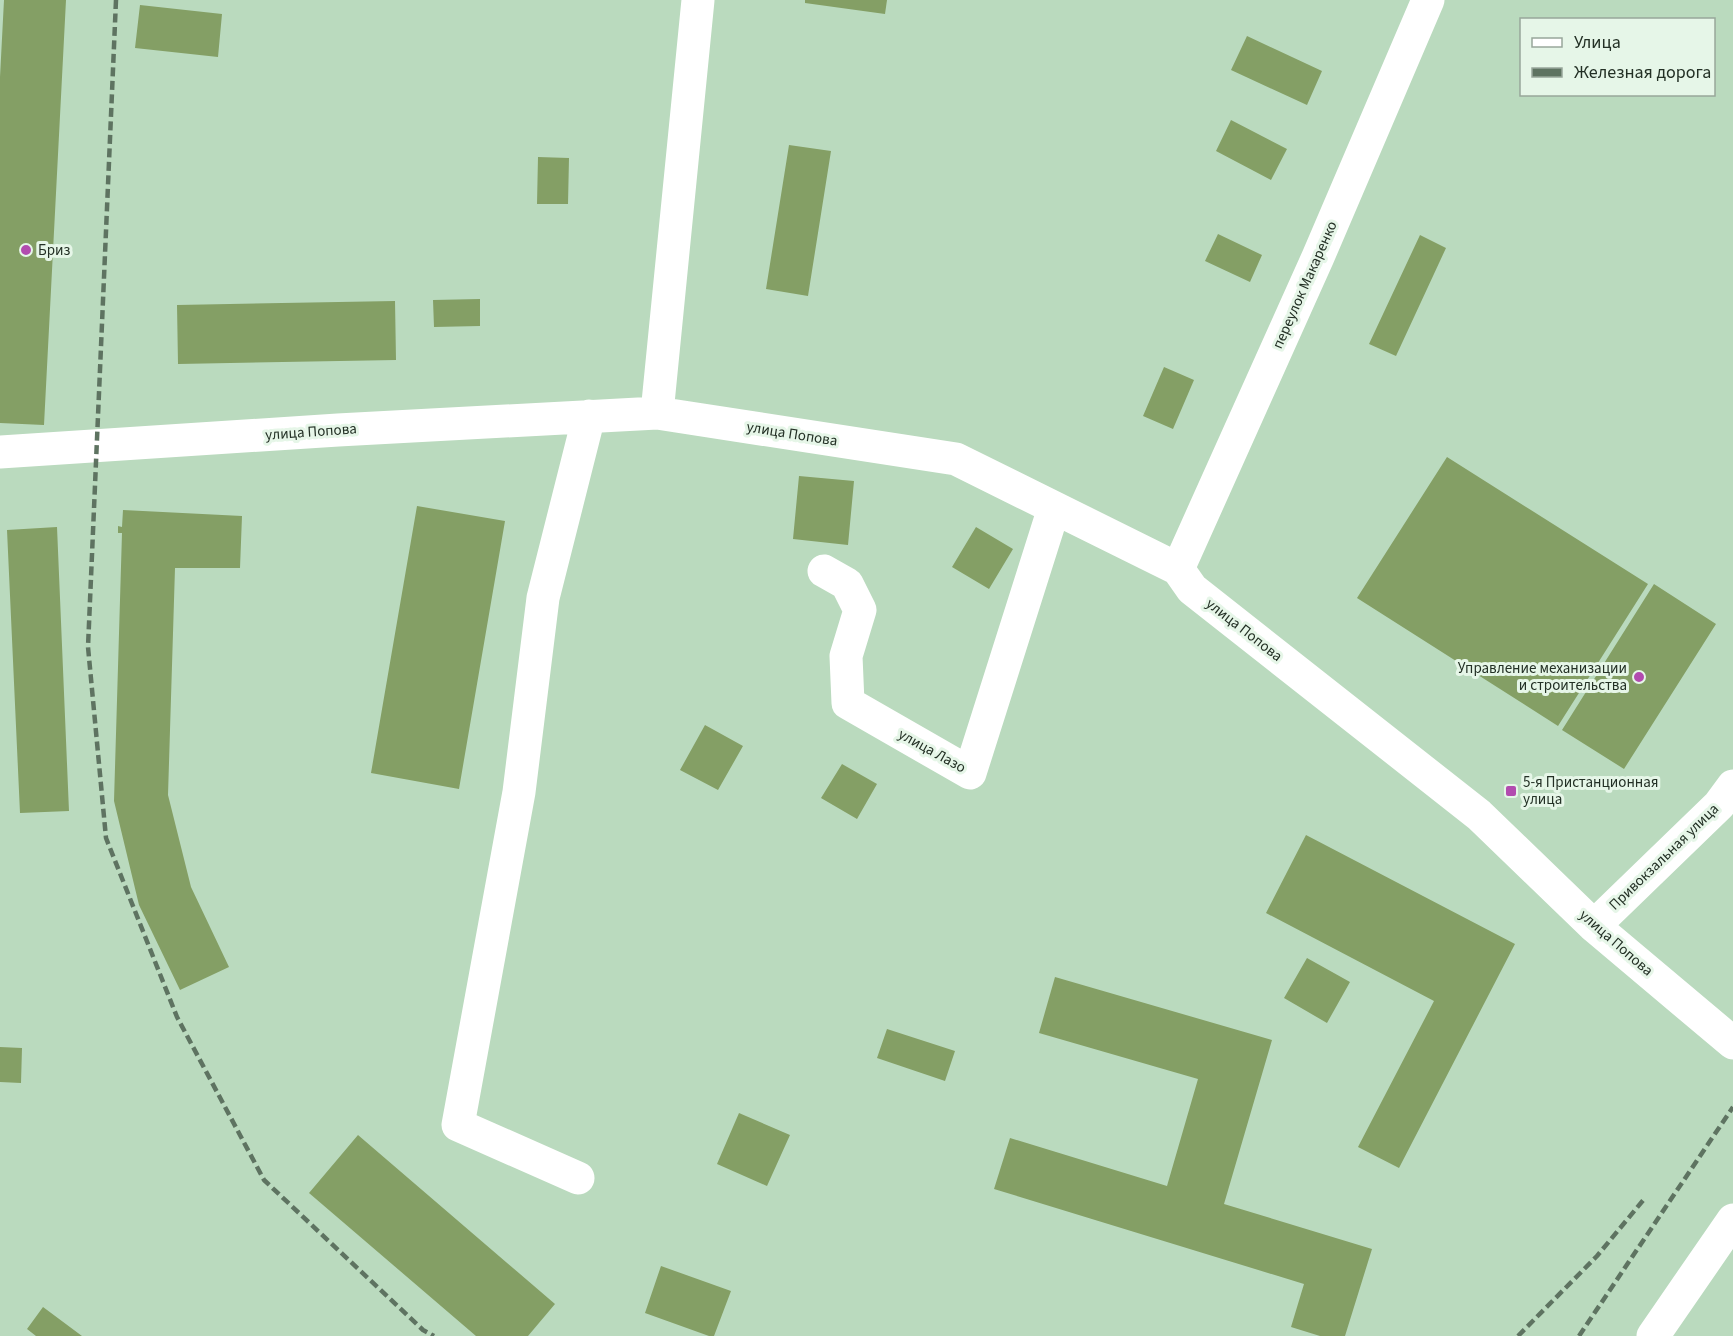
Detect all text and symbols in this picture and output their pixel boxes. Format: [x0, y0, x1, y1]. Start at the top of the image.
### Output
legend [1520, 18, 1715, 96]
text: Улица [1574, 30, 1621, 55]
text: Железная дорога [1574, 60, 1711, 85]
street label: переулок Макаренко [1267, 218, 1343, 352]
place label: Бриз [38, 240, 71, 261]
marker: Бриз [19, 243, 33, 257]
street label: улица Попова [745, 416, 839, 452]
street label: улица Попова [265, 418, 357, 446]
street label: улица Попова [1201, 593, 1287, 667]
place label: Управление механизации и строительства [1458, 658, 1627, 696]
marker: Управление механизации и строительства [1632, 670, 1646, 684]
street label: улица Лазо [894, 724, 970, 778]
place label: 5-я Пристанционная улица [1523, 772, 1659, 810]
marker: 5-я Пристанционная улица [1504, 784, 1518, 798]
street label: Привокзальная улица [1604, 799, 1724, 915]
street label: улица Попова [1574, 905, 1658, 981]

